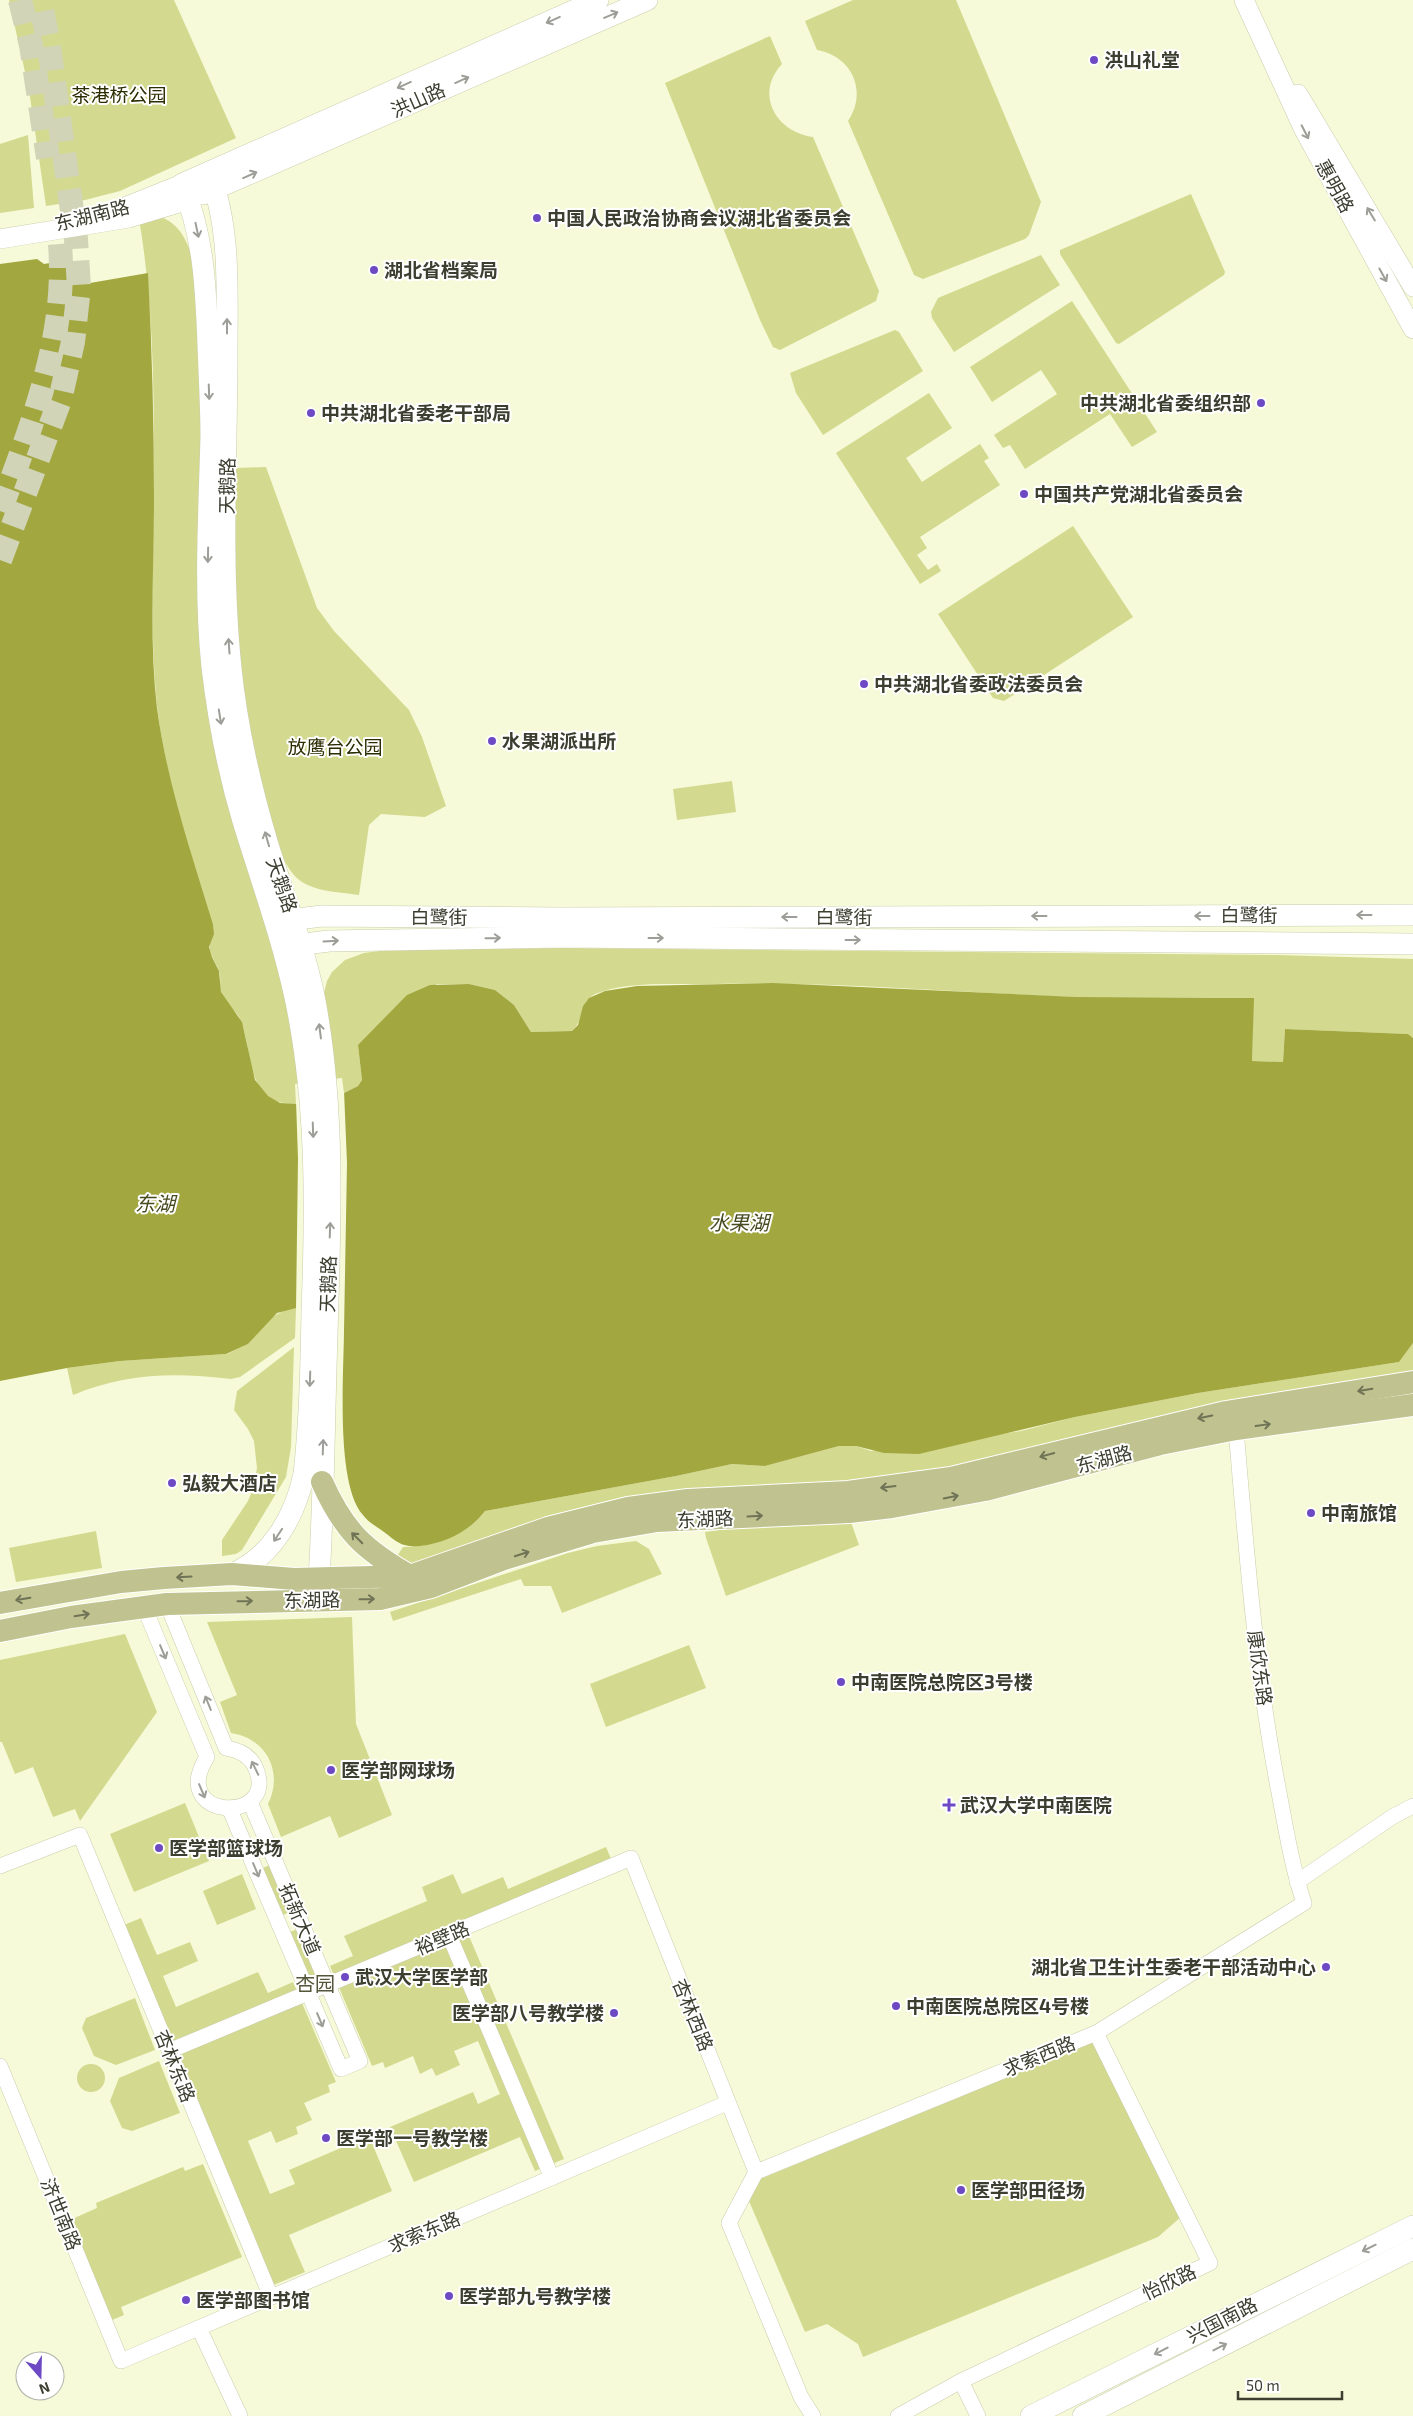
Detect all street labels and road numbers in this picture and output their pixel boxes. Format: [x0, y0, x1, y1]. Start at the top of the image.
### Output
street label: 洪山路 [387, 77, 449, 122]
street label: 惠明路 [1312, 155, 1359, 216]
street label: 东湖南路 [52, 194, 132, 235]
street label: 天鹅路 [215, 457, 238, 515]
street label: 天鹅路 [262, 854, 303, 916]
street label: 白鹭街 [1220, 903, 1278, 926]
street label: 白鹭街 [410, 905, 468, 928]
street label: 白鹭街 [815, 905, 873, 928]
street label: 天鹅路 [315, 1255, 340, 1313]
street label: 东湖路 [1073, 1440, 1134, 1477]
street label: 东湖路 [676, 1506, 734, 1531]
street label: 东湖路 [283, 1588, 341, 1611]
street label: 康欣东路 [1244, 1629, 1277, 1707]
street label: 拓新大道 [275, 1879, 326, 1958]
street label: 裕壁路 [411, 1916, 473, 1959]
street label: 杏林西路 [669, 1975, 718, 2054]
street label: 杏林东路 [151, 2026, 200, 2105]
street label: 求索西路 [999, 2031, 1078, 2080]
street label: 济世南路 [37, 2174, 86, 2253]
street label: 求索东路 [384, 2206, 463, 2257]
street label: 怡欣路 [1138, 2259, 1199, 2304]
street label: 兴国南路 [1183, 2292, 1261, 2347]

